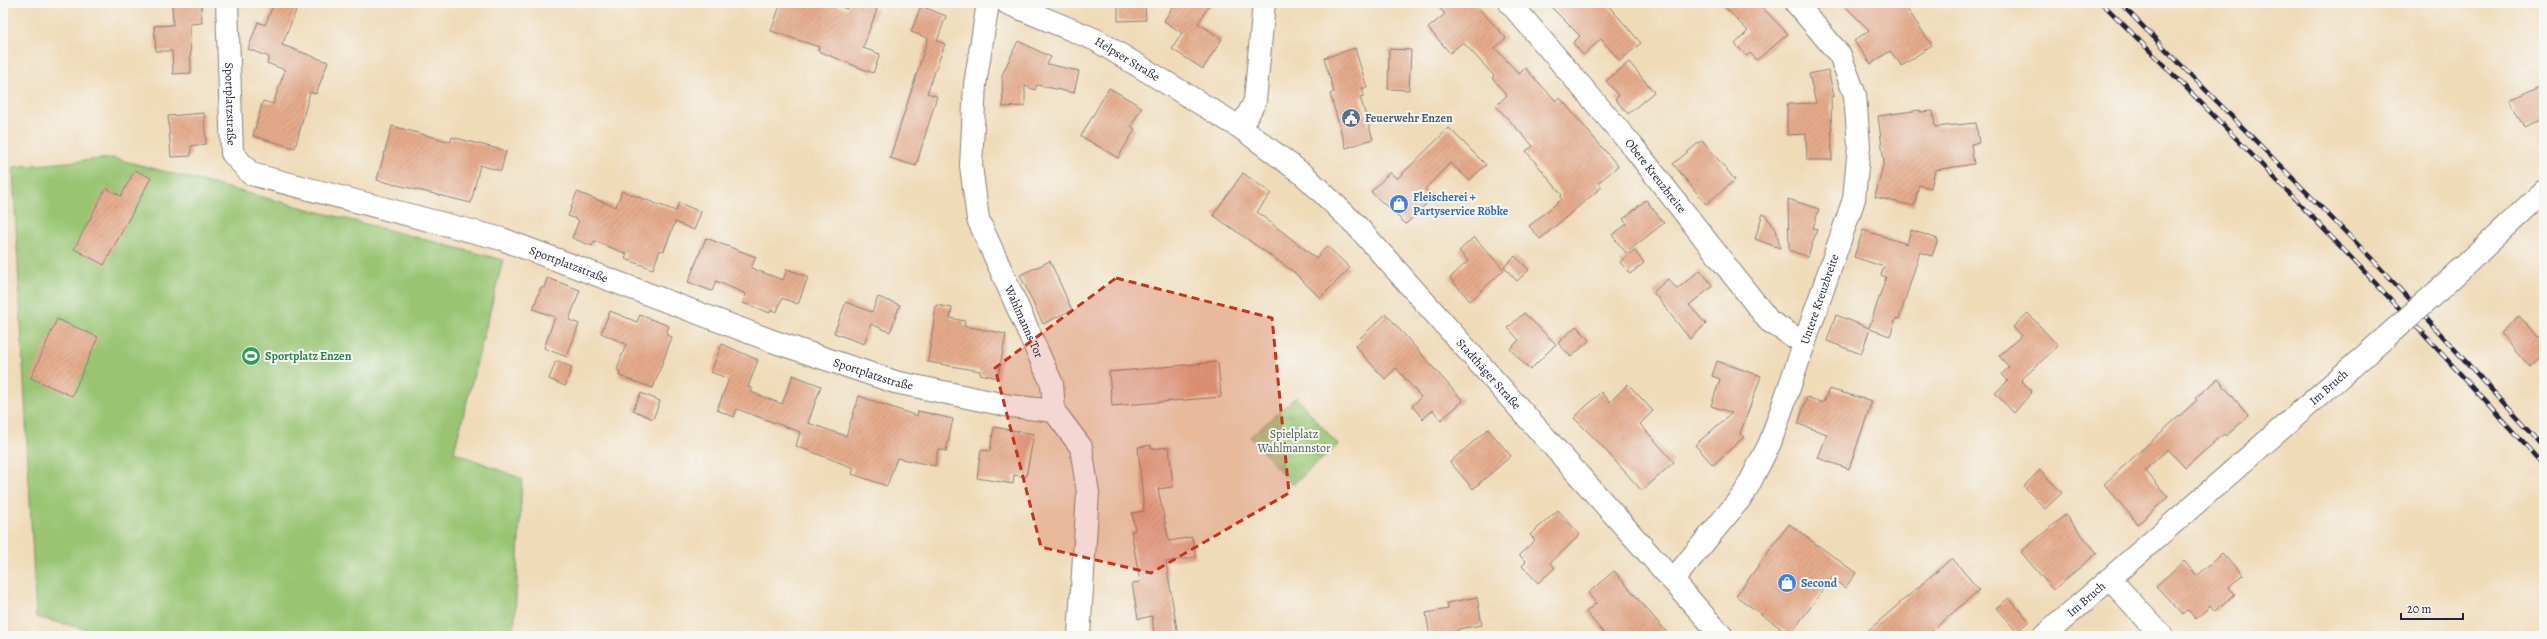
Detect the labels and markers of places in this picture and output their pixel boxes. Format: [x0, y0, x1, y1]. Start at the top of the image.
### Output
public building icon: Feuerwehr Enzen [1340, 107, 1362, 129]
place label: Feuerwehr Enzen [1365, 110, 1453, 126]
place label: Fleischerei + Partyservice Röbke [1413, 189, 1509, 219]
shop icon: Fleischerei + Partyservice Röbke [1388, 193, 1410, 215]
sports icon: Sportplatz Enzen [240, 345, 262, 367]
place label: Sportplatz Enzen [265, 348, 352, 364]
shop icon: Second [1776, 572, 1798, 594]
place label: Second [1801, 575, 1838, 591]

